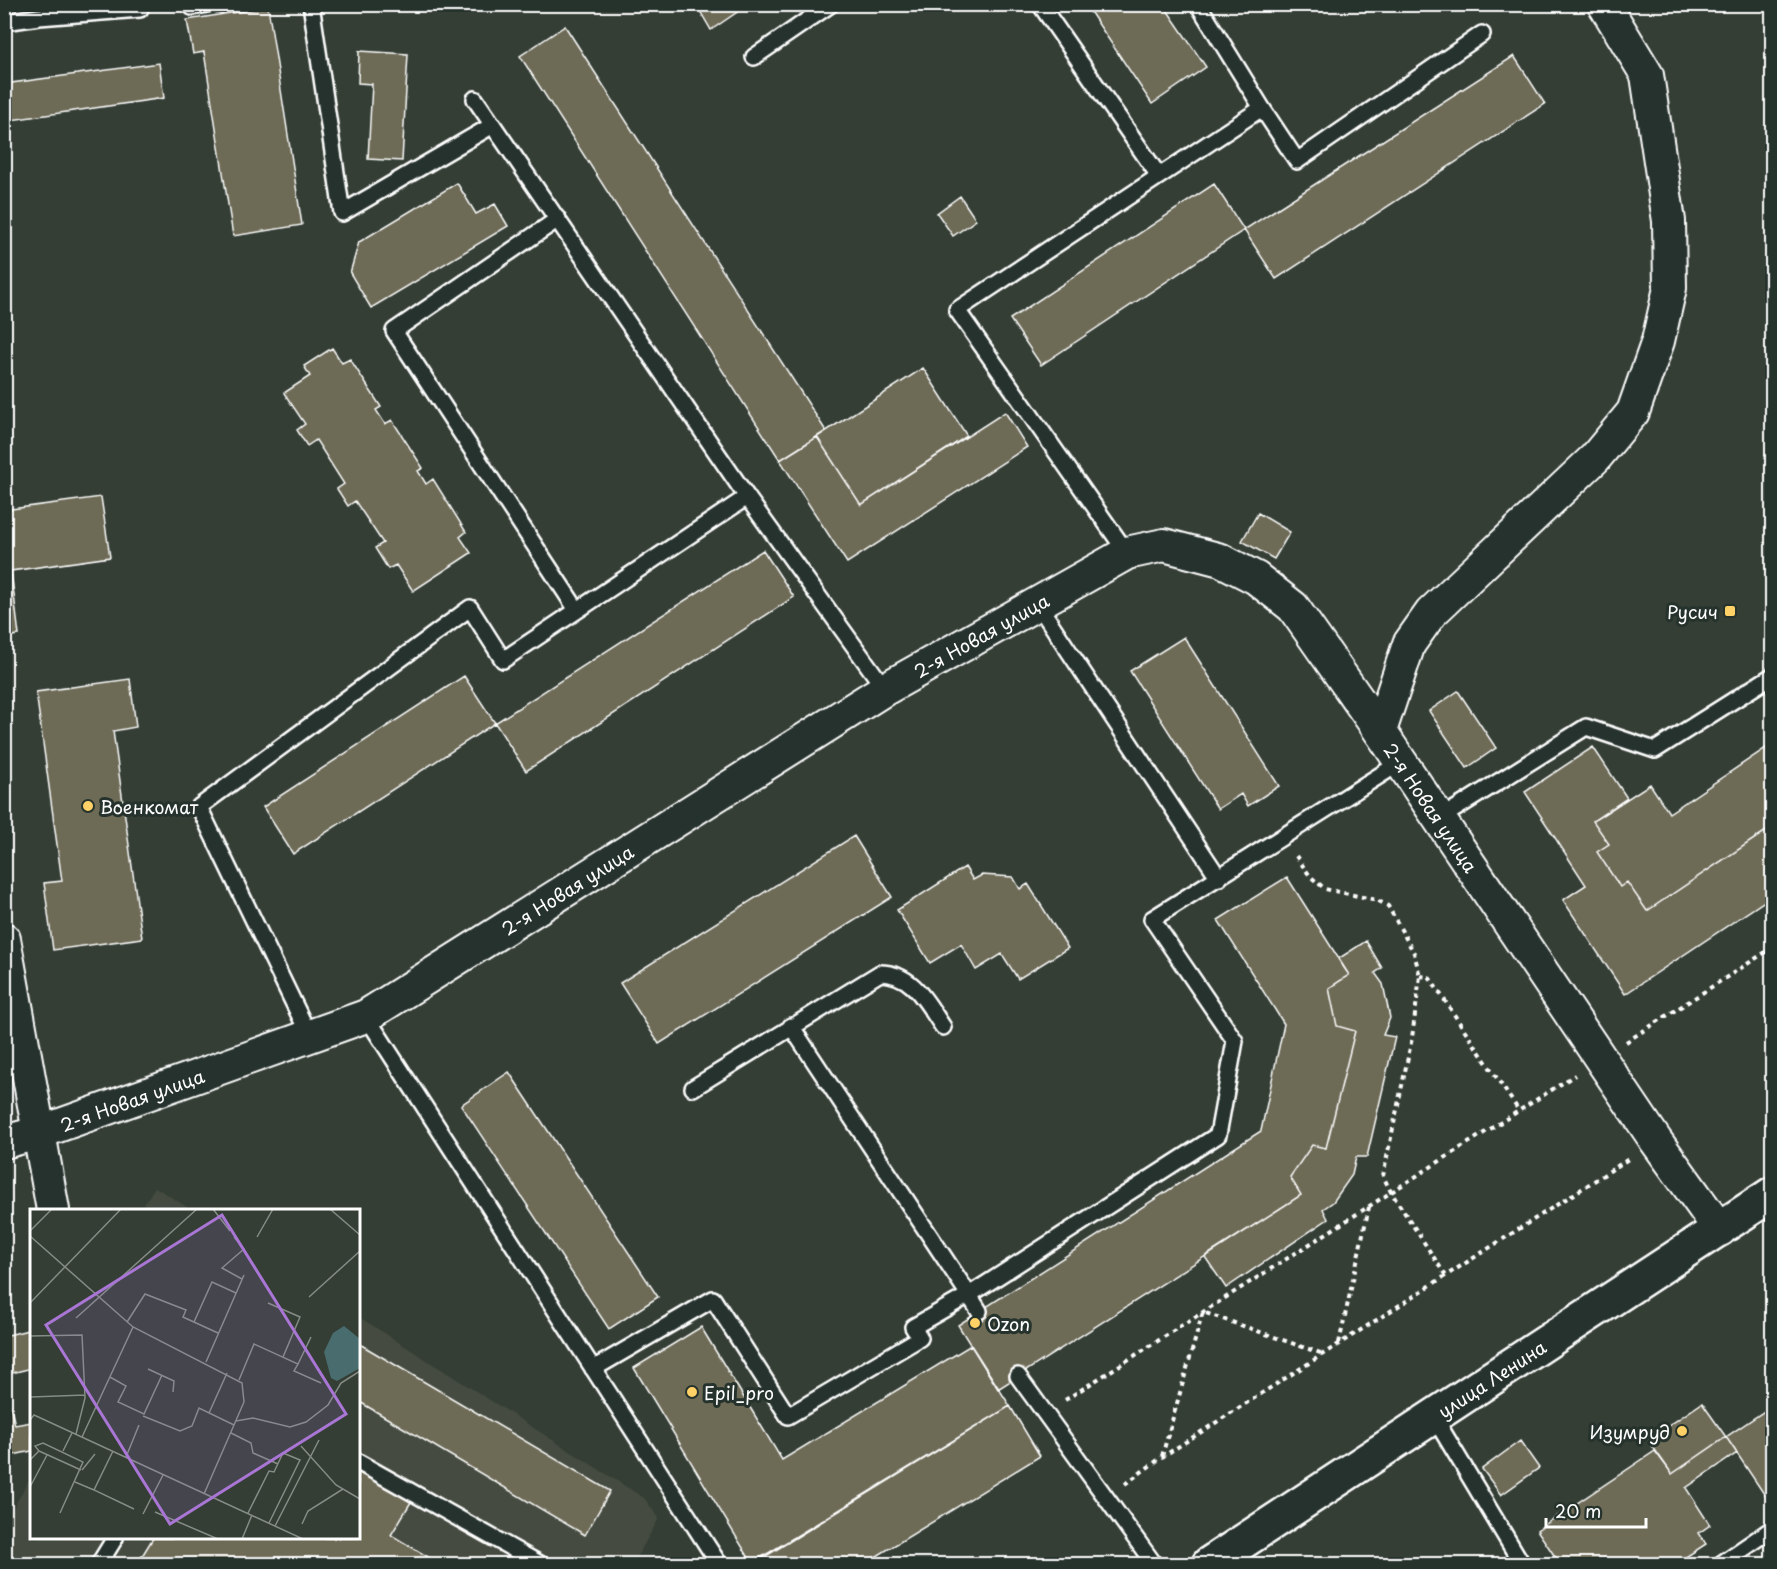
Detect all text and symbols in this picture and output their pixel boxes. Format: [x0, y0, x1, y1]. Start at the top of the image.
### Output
street label: 2-я Новая улица [908, 586, 1054, 684]
place label: Русич [1667, 598, 1718, 625]
marker: Русич [1723, 604, 1737, 618]
street label: 2-я Новая улица [1378, 737, 1485, 878]
place label: Военкомат [100, 793, 199, 820]
marker: Военкомат [81, 799, 95, 813]
street label: 2-я Новая улица [496, 837, 639, 941]
street label: 2-я Новая улица [56, 1061, 208, 1138]
inset map [30, 1209, 360, 1539]
place label: Ozon [987, 1310, 1030, 1337]
marker: Ozon [968, 1316, 982, 1330]
street label: улица Ленина [1432, 1332, 1552, 1424]
place label: Epil_pro [704, 1379, 774, 1406]
marker: Epil_pro [685, 1385, 699, 1399]
place label: Изумруд [1590, 1418, 1670, 1445]
marker: Изумруд [1675, 1424, 1689, 1438]
scale bar [1546, 1491, 1646, 1529]
text: 20 m [1555, 1497, 1601, 1524]

